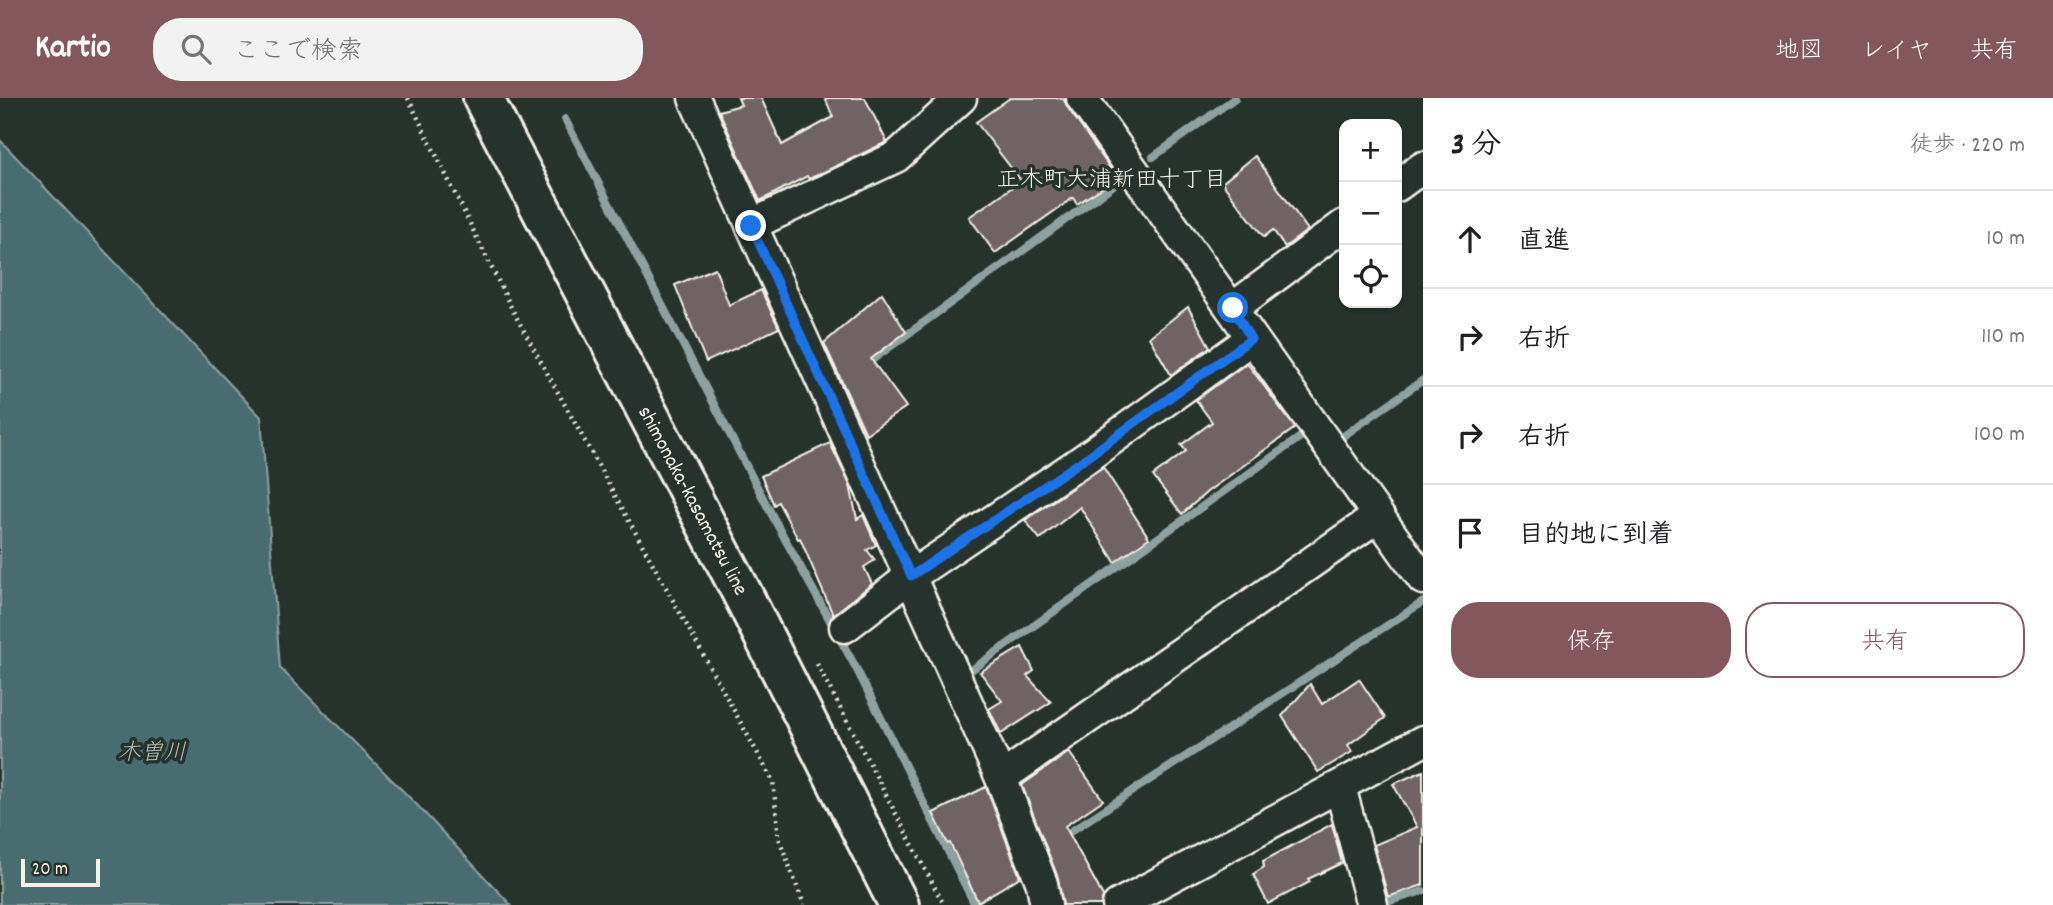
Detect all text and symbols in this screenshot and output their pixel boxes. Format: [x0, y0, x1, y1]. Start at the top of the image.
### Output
search box [153, 18, 643, 81]
text: Kartio [35, 26, 111, 73]
icon: search [177, 30, 215, 68]
text: ここで検索 [233, 34, 363, 71]
text: 地図 [1775, 35, 1823, 69]
text: レイヤ [1861, 35, 1932, 69]
text: 共有 [1970, 35, 2018, 69]
map controls [1339, 119, 1402, 308]
button: + [1339, 119, 1402, 182]
text: 3 分 [1451, 126, 1501, 169]
text: 徒歩 · 220 m [1909, 130, 2025, 163]
district label: 正木町大浦新田十丁目 [997, 165, 1227, 198]
button: − [1339, 182, 1402, 245]
route end [735, 210, 766, 241]
icon: ahead [1451, 220, 1489, 258]
text: 10 m [1986, 223, 2025, 256]
text: 直進 [1518, 224, 1570, 261]
button: locate [1339, 245, 1402, 308]
route start [1217, 292, 1248, 323]
icon: right [1451, 318, 1489, 356]
text: 110 m [1981, 321, 2025, 354]
text: 右折 [1518, 322, 1570, 359]
street label: shimonaka-kasamatsu line [629, 401, 754, 602]
icon: right [1451, 416, 1489, 454]
text: 100 m [1974, 419, 2025, 452]
text: 右折 [1518, 420, 1570, 457]
icon: arrive [1451, 514, 1489, 552]
text: 目的地に到着 [1518, 518, 1674, 555]
button: 保存 [1451, 602, 1731, 678]
button: 共有 [1745, 602, 2025, 678]
water label: 木曽川 [118, 738, 187, 771]
scale bar [21, 856, 100, 888]
text: 20 m [32, 857, 68, 884]

